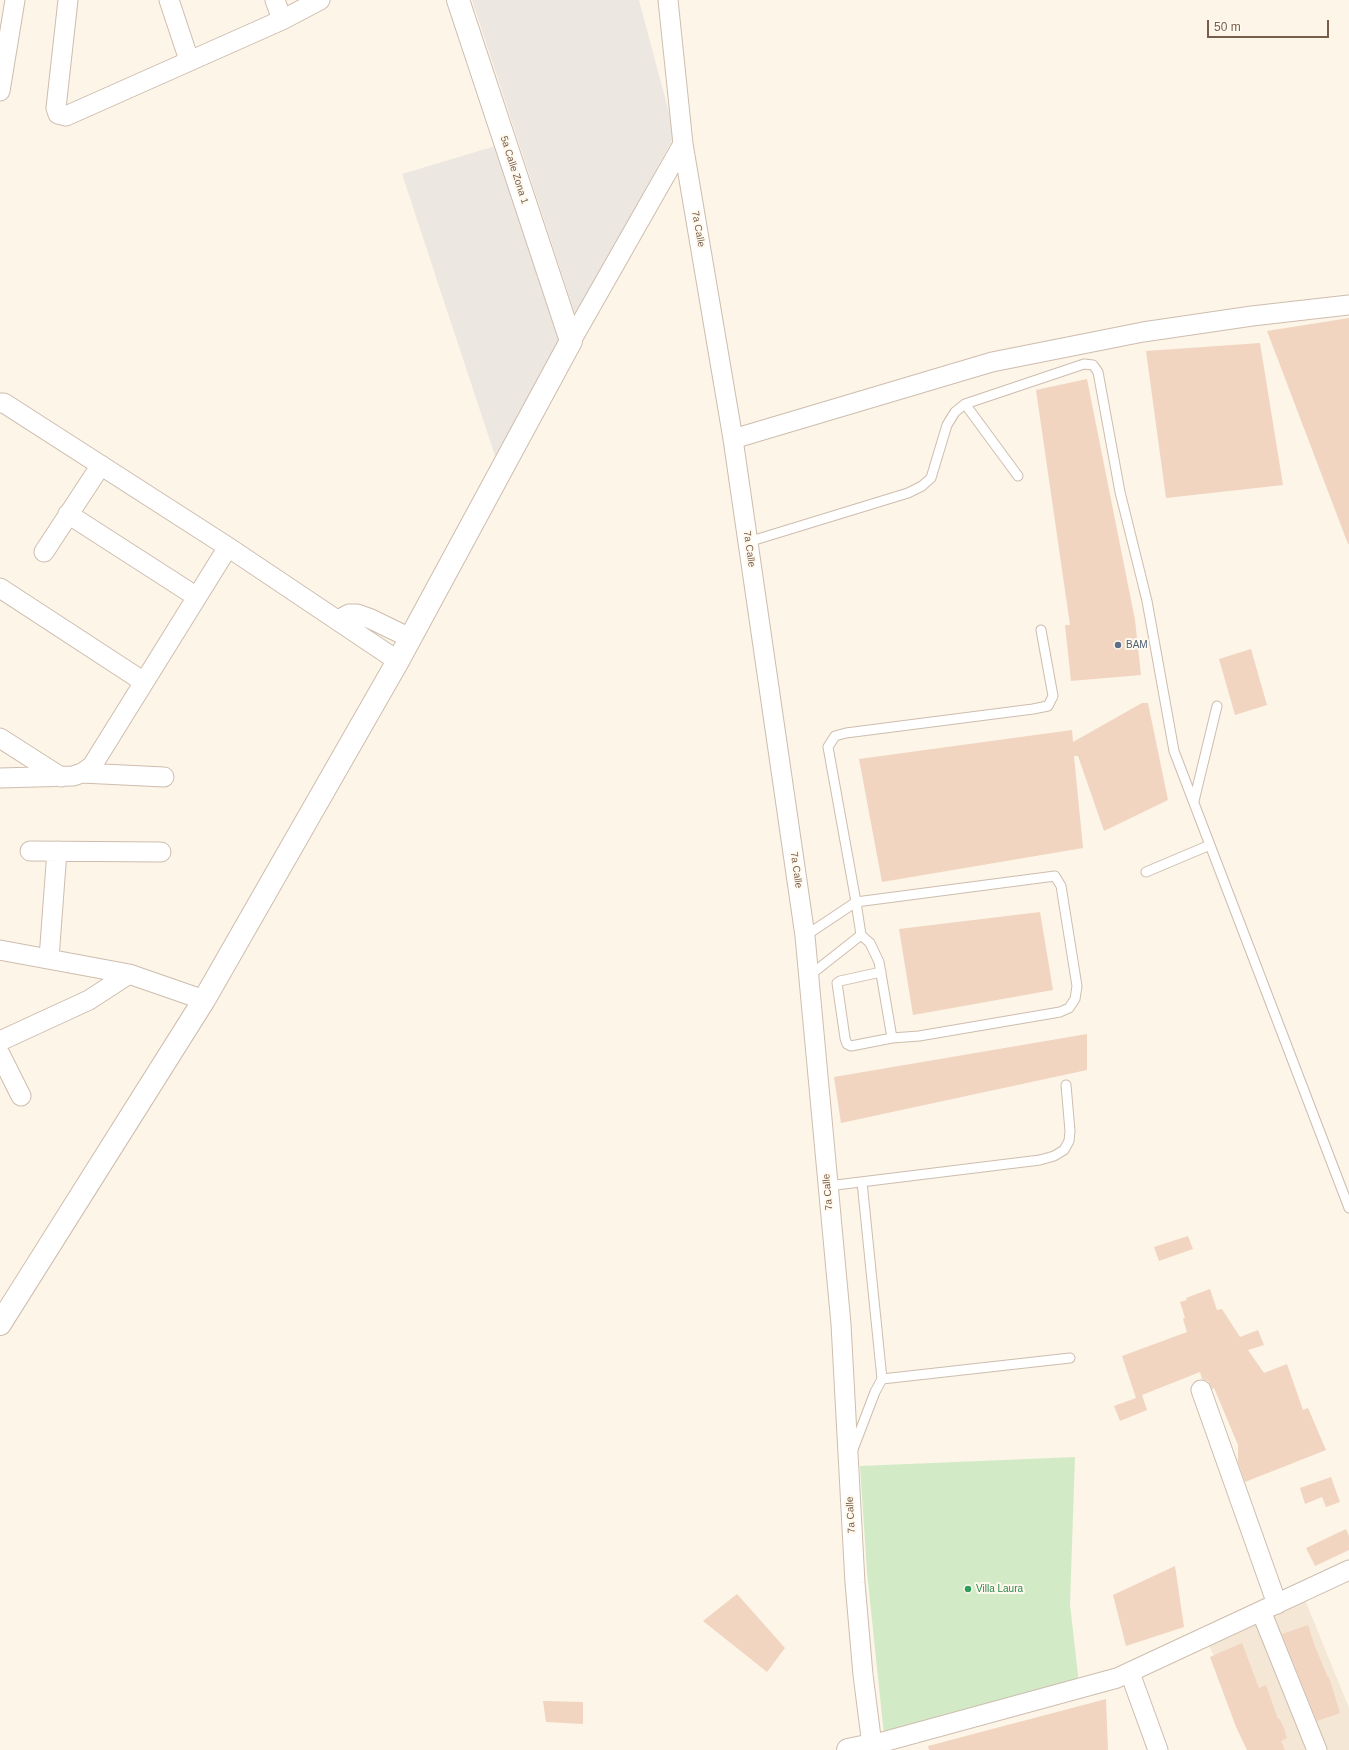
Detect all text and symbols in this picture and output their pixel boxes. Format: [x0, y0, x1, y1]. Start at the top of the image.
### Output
scale bar [1209, 12, 1331, 38]
text: 50 m [1214, 20, 1241, 34]
street label: 5a Calle Zona 1 [497, 135, 531, 205]
street label: 7a Calle [689, 210, 707, 248]
street label: 7a Calle [741, 530, 757, 568]
place label: BAM [1126, 639, 1148, 651]
marker: BAM [1113, 640, 1123, 650]
street label: 7a Calle [788, 851, 804, 889]
street label: 7a Calle [820, 1173, 836, 1211]
street label: 7a Calle [844, 1496, 858, 1534]
place label: Villa Laura [976, 1583, 1023, 1595]
marker: Villa Laura [963, 1584, 973, 1594]

